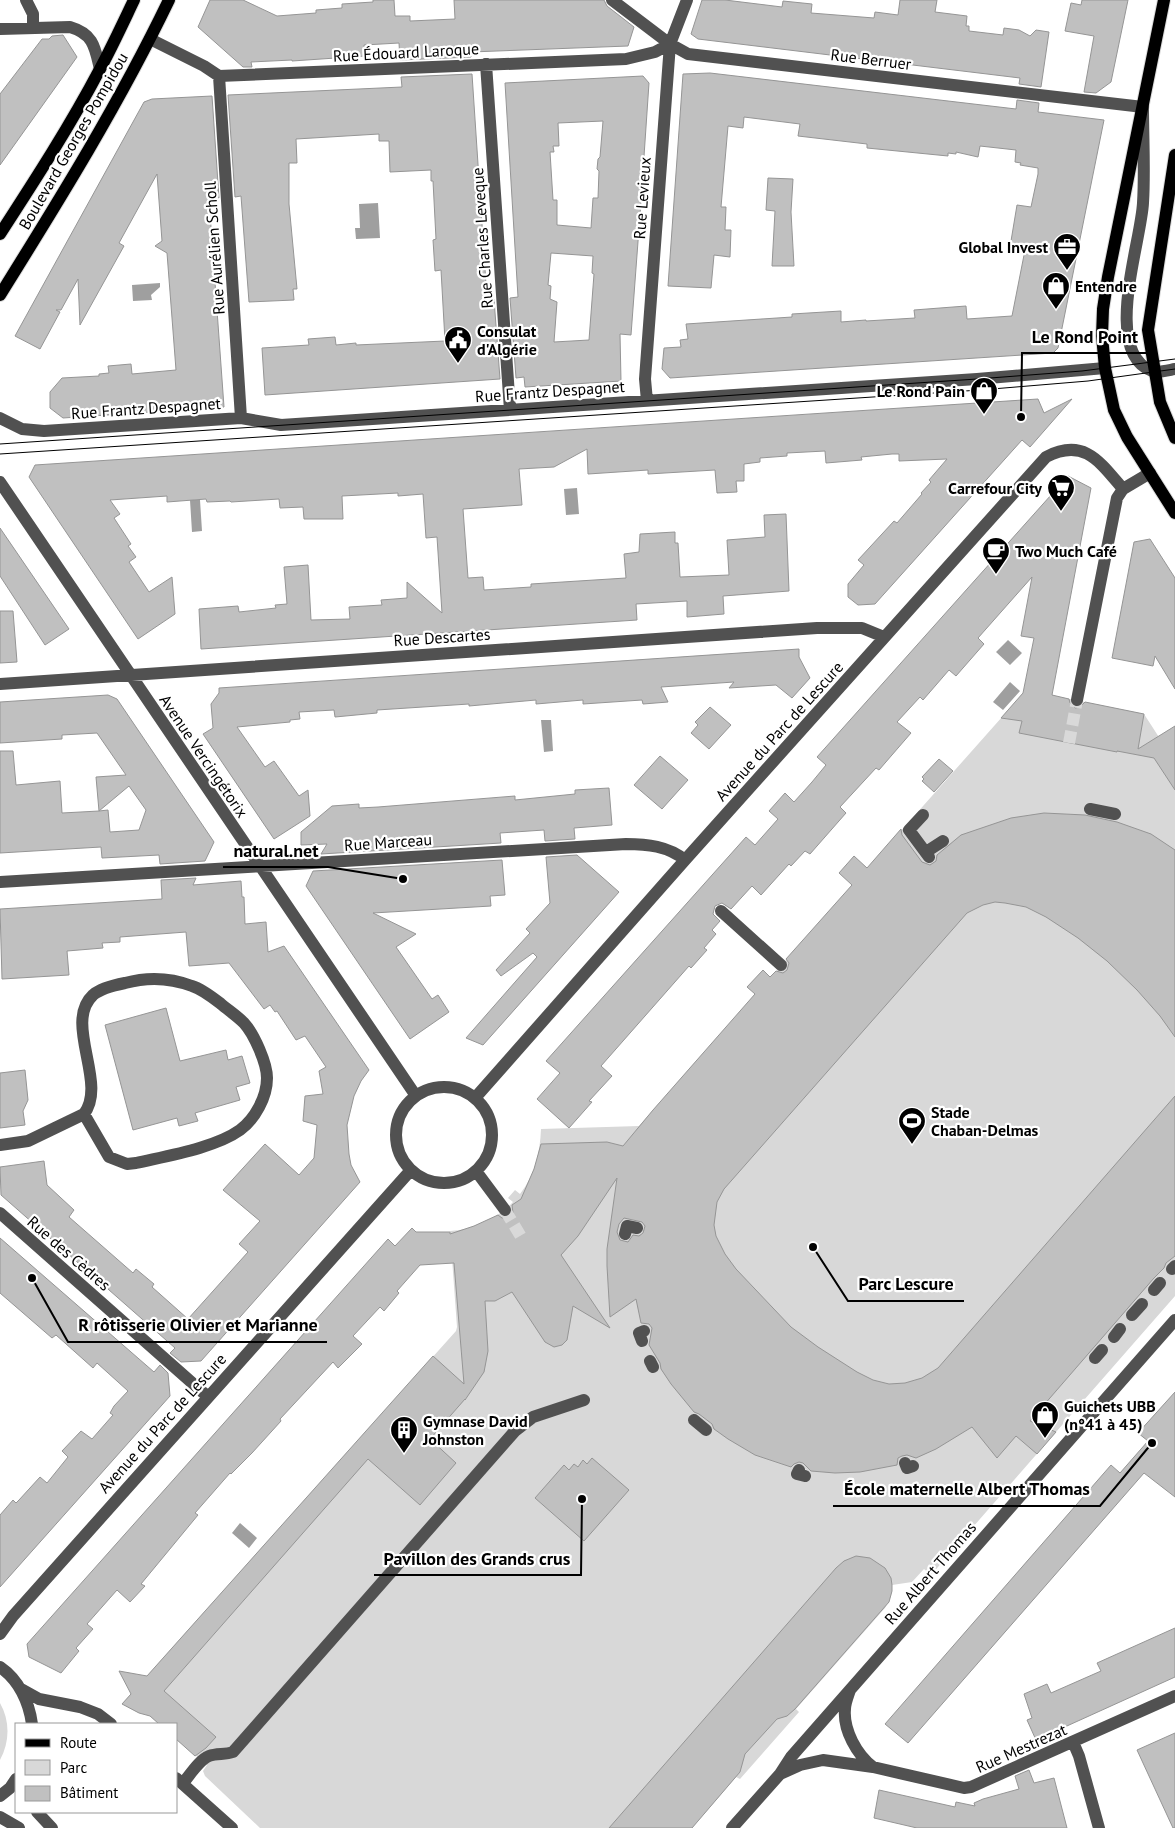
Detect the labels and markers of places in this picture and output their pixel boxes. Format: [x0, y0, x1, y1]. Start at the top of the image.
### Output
office icon: Global Invest [1052, 232, 1082, 271]
place label: Global Invest [958, 237, 1048, 257]
shop icon: Entendre [1041, 271, 1071, 310]
place label: Entendre [1075, 276, 1137, 296]
callout: Le Rond Point [1022, 320, 1149, 353]
place label: Consulat d'Algérie [477, 321, 537, 359]
public building icon: Consulat d'Algérie [443, 325, 473, 364]
shop icon: Le Rond Pain [969, 376, 999, 415]
place label: Le Rond Pain [877, 381, 965, 401]
supermarket icon: Carrefour City [1046, 473, 1076, 512]
place label: Carrefour City [948, 478, 1042, 498]
cafe icon: Two Much Café [981, 536, 1011, 575]
place label: Two Much Café [1015, 541, 1117, 561]
callout: natural.net [223, 834, 328, 867]
place label: Stade Chaban-Delmas [931, 1102, 1039, 1140]
sports icon: Stade Chaban-Delmas [897, 1106, 927, 1145]
callout: Parc Lescure [848, 1268, 964, 1301]
callout: R rôtisserie Olivier et Marianne [68, 1309, 327, 1342]
place label: Guichets UBB (n°41 à 45) [1064, 1396, 1156, 1434]
shop icon: Guichets UBB (n°41 à 45) [1030, 1400, 1060, 1439]
place label: Gymnase David Johnston [422, 1411, 528, 1449]
building icon: Gymnase David Johnston [389, 1415, 419, 1454]
callout: École maternelle Albert Thomas [833, 1473, 1100, 1506]
callout: Pavillon des Grands crus [374, 1542, 581, 1575]

